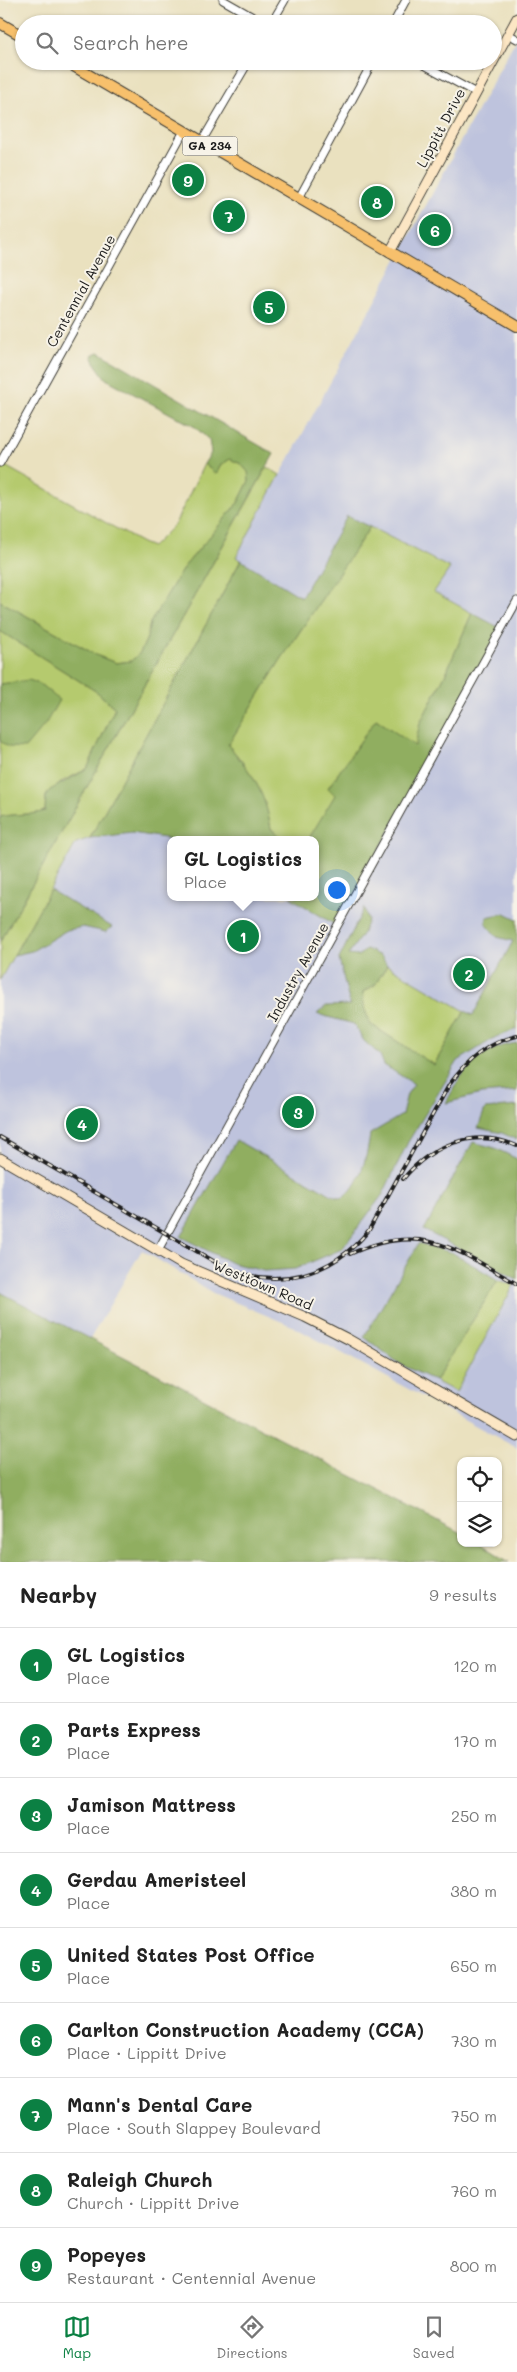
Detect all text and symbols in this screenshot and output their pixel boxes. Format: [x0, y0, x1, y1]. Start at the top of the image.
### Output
search box [15, 15, 502, 70]
icon: search [33, 29, 61, 57]
text: Search here [73, 30, 189, 55]
street label: Lippitt Drive [412, 85, 469, 171]
road number: GA 234 [182, 136, 238, 156]
pin: 9 [172, 161, 204, 199]
pin: 8 [361, 183, 393, 221]
pin: 7 [213, 197, 245, 235]
pin: 6 [419, 211, 451, 249]
street label: Centennial Avenue [42, 231, 119, 351]
pin: 5 [253, 288, 285, 326]
popup [167, 836, 319, 901]
text: GL Logistics [184, 846, 302, 871]
text: Place [184, 871, 227, 892]
your location [324, 877, 350, 903]
pin: 1 [227, 917, 259, 955]
street label: Industry Avenue [262, 919, 333, 1025]
pin: 2 [453, 955, 485, 993]
pin: 3 [282, 1093, 314, 1131]
pin: 4 [66, 1105, 98, 1143]
street label: Westtown Road [211, 1255, 316, 1314]
map controls [457, 1457, 502, 1547]
button: locate [457, 1457, 502, 1502]
button: layers [457, 1502, 502, 1547]
text: Nearby [20, 1581, 97, 1608]
text: 9 results [429, 1584, 497, 1605]
text: GL Logistics [67, 1642, 185, 1667]
text: 1 [32, 1655, 40, 1676]
text: 120 m [453, 1655, 497, 1676]
text: Place [67, 1667, 110, 1688]
text: Parts Express [67, 1717, 201, 1742]
text: 2 [32, 1730, 40, 1751]
text: 170 m [453, 1730, 497, 1751]
text: Place [67, 1742, 110, 1763]
text: Jamison Mattress [67, 1792, 236, 1817]
text: 3 [31, 1805, 41, 1826]
text: 250 m [451, 1805, 497, 1826]
text: Place [67, 1817, 110, 1838]
text: Gerdau Ameristeel [67, 1867, 246, 1892]
text: 4 [31, 1880, 41, 1901]
text: 380 m [450, 1880, 497, 1901]
text: Place [67, 1892, 110, 1913]
text: United States Post Office [67, 1942, 315, 1967]
text: 5 [31, 1955, 41, 1976]
text: 650 m [450, 1955, 497, 1976]
text: Place [67, 1967, 110, 1988]
text: Carlton Construction Academy (CCA) [67, 2017, 424, 2042]
text: 6 [31, 2030, 41, 2051]
text: 730 m [451, 2030, 497, 2051]
text: Place · Lippitt Drive [67, 2042, 227, 2063]
text: Mann's Dental Care [67, 2092, 252, 2117]
text: 7 [32, 2105, 40, 2126]
text: 750 m [451, 2105, 497, 2126]
text: Place · South Slappey Boulevard [67, 2117, 321, 2138]
text: Raleigh Church [67, 2167, 212, 2192]
text: 8 [31, 2180, 41, 2201]
text: 760 m [451, 2180, 497, 2201]
text: Church · Lippitt Drive [67, 2192, 239, 2213]
text: Popeyes [67, 2242, 146, 2267]
text: 9 [31, 2255, 41, 2276]
text: 800 m [450, 2255, 497, 2276]
text: Restaurant · Centennial Avenue [67, 2267, 316, 2288]
tab: Map [63, 2313, 91, 2362]
tab: Directions [216, 2313, 288, 2362]
tab: Saved [413, 2313, 454, 2362]

